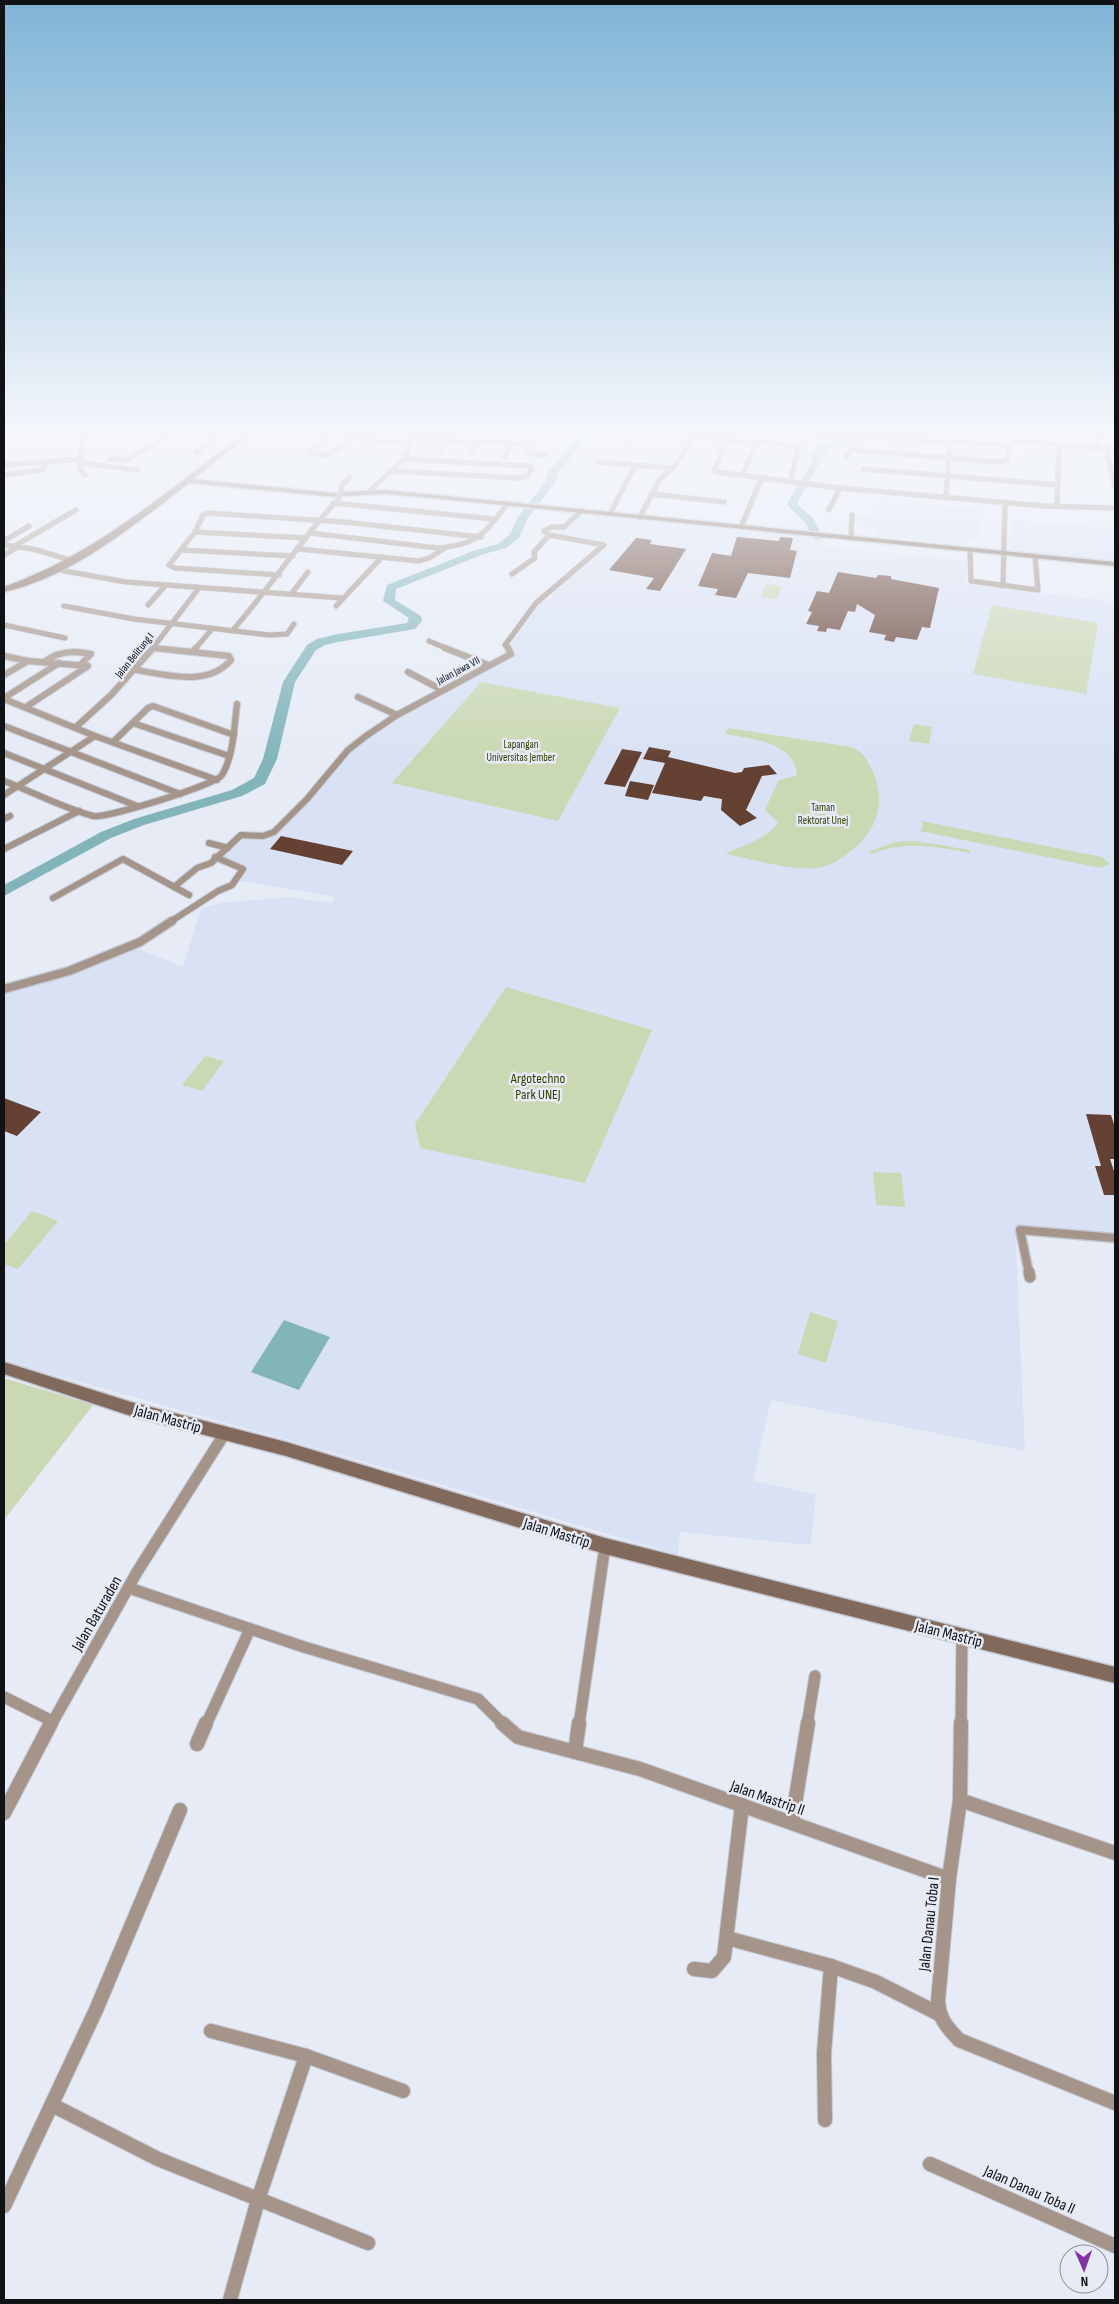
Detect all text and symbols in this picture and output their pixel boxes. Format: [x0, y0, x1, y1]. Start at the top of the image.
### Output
street label: Jalan Belitung I [112, 630, 156, 681]
street label: Jalan Jawa VII [434, 654, 482, 688]
park label: Lapangan Universitas Jember [487, 738, 555, 764]
park label: Taman Rektorat Unej [798, 801, 848, 827]
park label: Argotechno Park UNEJ [510, 1070, 565, 1103]
street label: Jalan Mastrip [131, 1401, 203, 1437]
street label: Jalan Mastrip [520, 1514, 592, 1553]
street label: Jalan Baturaden [68, 1573, 126, 1655]
street label: Jalan Mastrip [912, 1617, 984, 1652]
street label: Jalan Mastrip II [727, 1776, 807, 1820]
street label: Jalan Danau Toba I [915, 1876, 944, 1973]
street label: Jalan Danau Toba II [980, 2161, 1078, 2219]
north arrow [1059, 2244, 1109, 2294]
text: N [1080, 2273, 1088, 2290]

